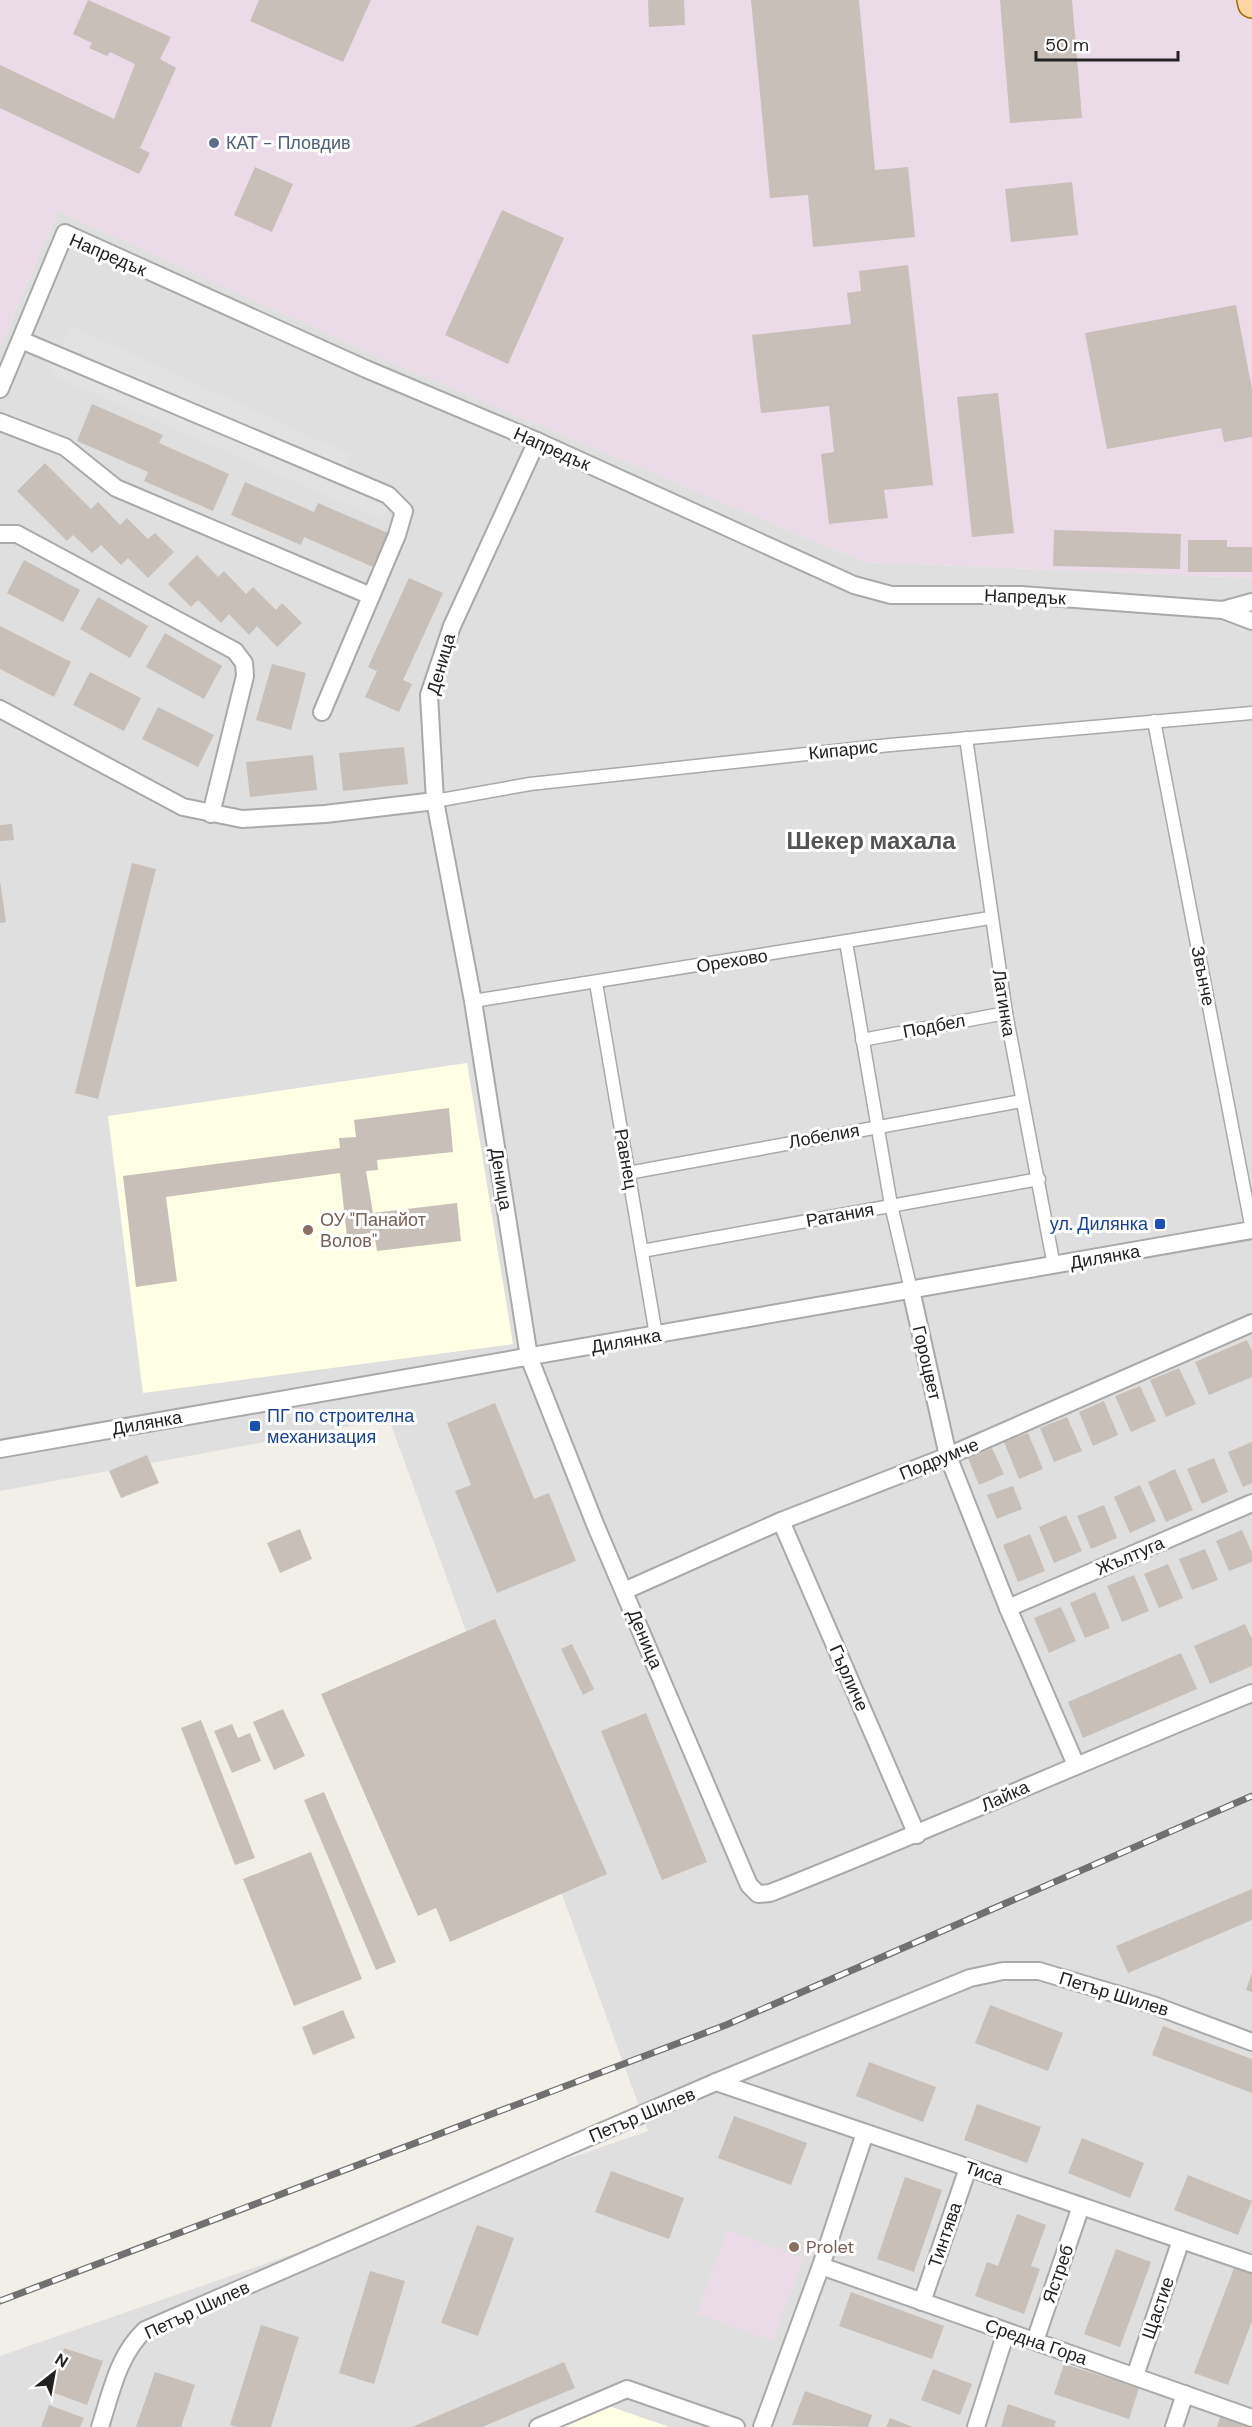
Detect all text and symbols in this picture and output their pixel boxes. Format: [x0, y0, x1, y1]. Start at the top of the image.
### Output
scale bar [1036, 24, 1178, 62]
text: 50 m [1045, 33, 1089, 57]
place label: КАТ - Пловдив [226, 131, 351, 155]
marker: КАТ - Пловдив [207, 136, 221, 150]
street label: Напредък [66, 228, 150, 282]
street label: Напредък [510, 421, 594, 477]
street label: Напредък [984, 584, 1066, 610]
street label: Деница [421, 630, 461, 697]
street label: Кипарис [807, 734, 879, 766]
district label: Шекер махала [786, 825, 956, 856]
street label: Орехово [695, 944, 769, 978]
street label: Звънче [1185, 944, 1221, 1008]
street label: Латинка [987, 968, 1021, 1039]
street label: Подбел [901, 1008, 967, 1044]
street label: Лобелия [787, 1118, 861, 1154]
street label: Равнец [609, 1127, 643, 1191]
street label: Деница [484, 1146, 518, 1213]
street label: Ратания [804, 1197, 876, 1233]
place label: ОУ "Панайот Волов" [320, 1208, 426, 1253]
place label: ул. Дилянка [1050, 1212, 1149, 1236]
marker: ул. Дилянка [1153, 1217, 1167, 1231]
marker: ОУ "Панайот Волов" [301, 1223, 315, 1237]
street label: Дилянка [1068, 1239, 1143, 1275]
street label: Дилянка [589, 1323, 664, 1359]
street label: Гороцвет [907, 1323, 947, 1403]
place label: ПГ по строителна механизация [267, 1404, 415, 1449]
street label: Дилянка [110, 1405, 185, 1441]
marker: ПГ по строителна механизация [248, 1419, 262, 1433]
street label: Подрумче [896, 1432, 982, 1486]
street label: Жълтуга [1092, 1531, 1169, 1581]
street label: Деница [622, 1606, 669, 1673]
street label: Гърличе [824, 1641, 874, 1715]
street label: Лайка [977, 1774, 1034, 1817]
street label: Петър Шилев [1056, 1966, 1172, 2022]
street label: Петър Шилев [585, 2082, 699, 2148]
street label: Тиса [962, 2155, 1007, 2191]
street label: Тинтява [923, 2198, 968, 2271]
place label: Prolet [806, 2235, 854, 2259]
marker: Prolet [787, 2240, 801, 2254]
street label: Ястреб [1037, 2242, 1079, 2306]
street label: Щастие [1136, 2274, 1180, 2342]
street label: Петър Шилев [141, 2275, 253, 2345]
street label: Средна Гора [982, 2313, 1091, 2371]
north arrow [24, 2343, 84, 2403]
text: N [51, 2349, 72, 2373]

